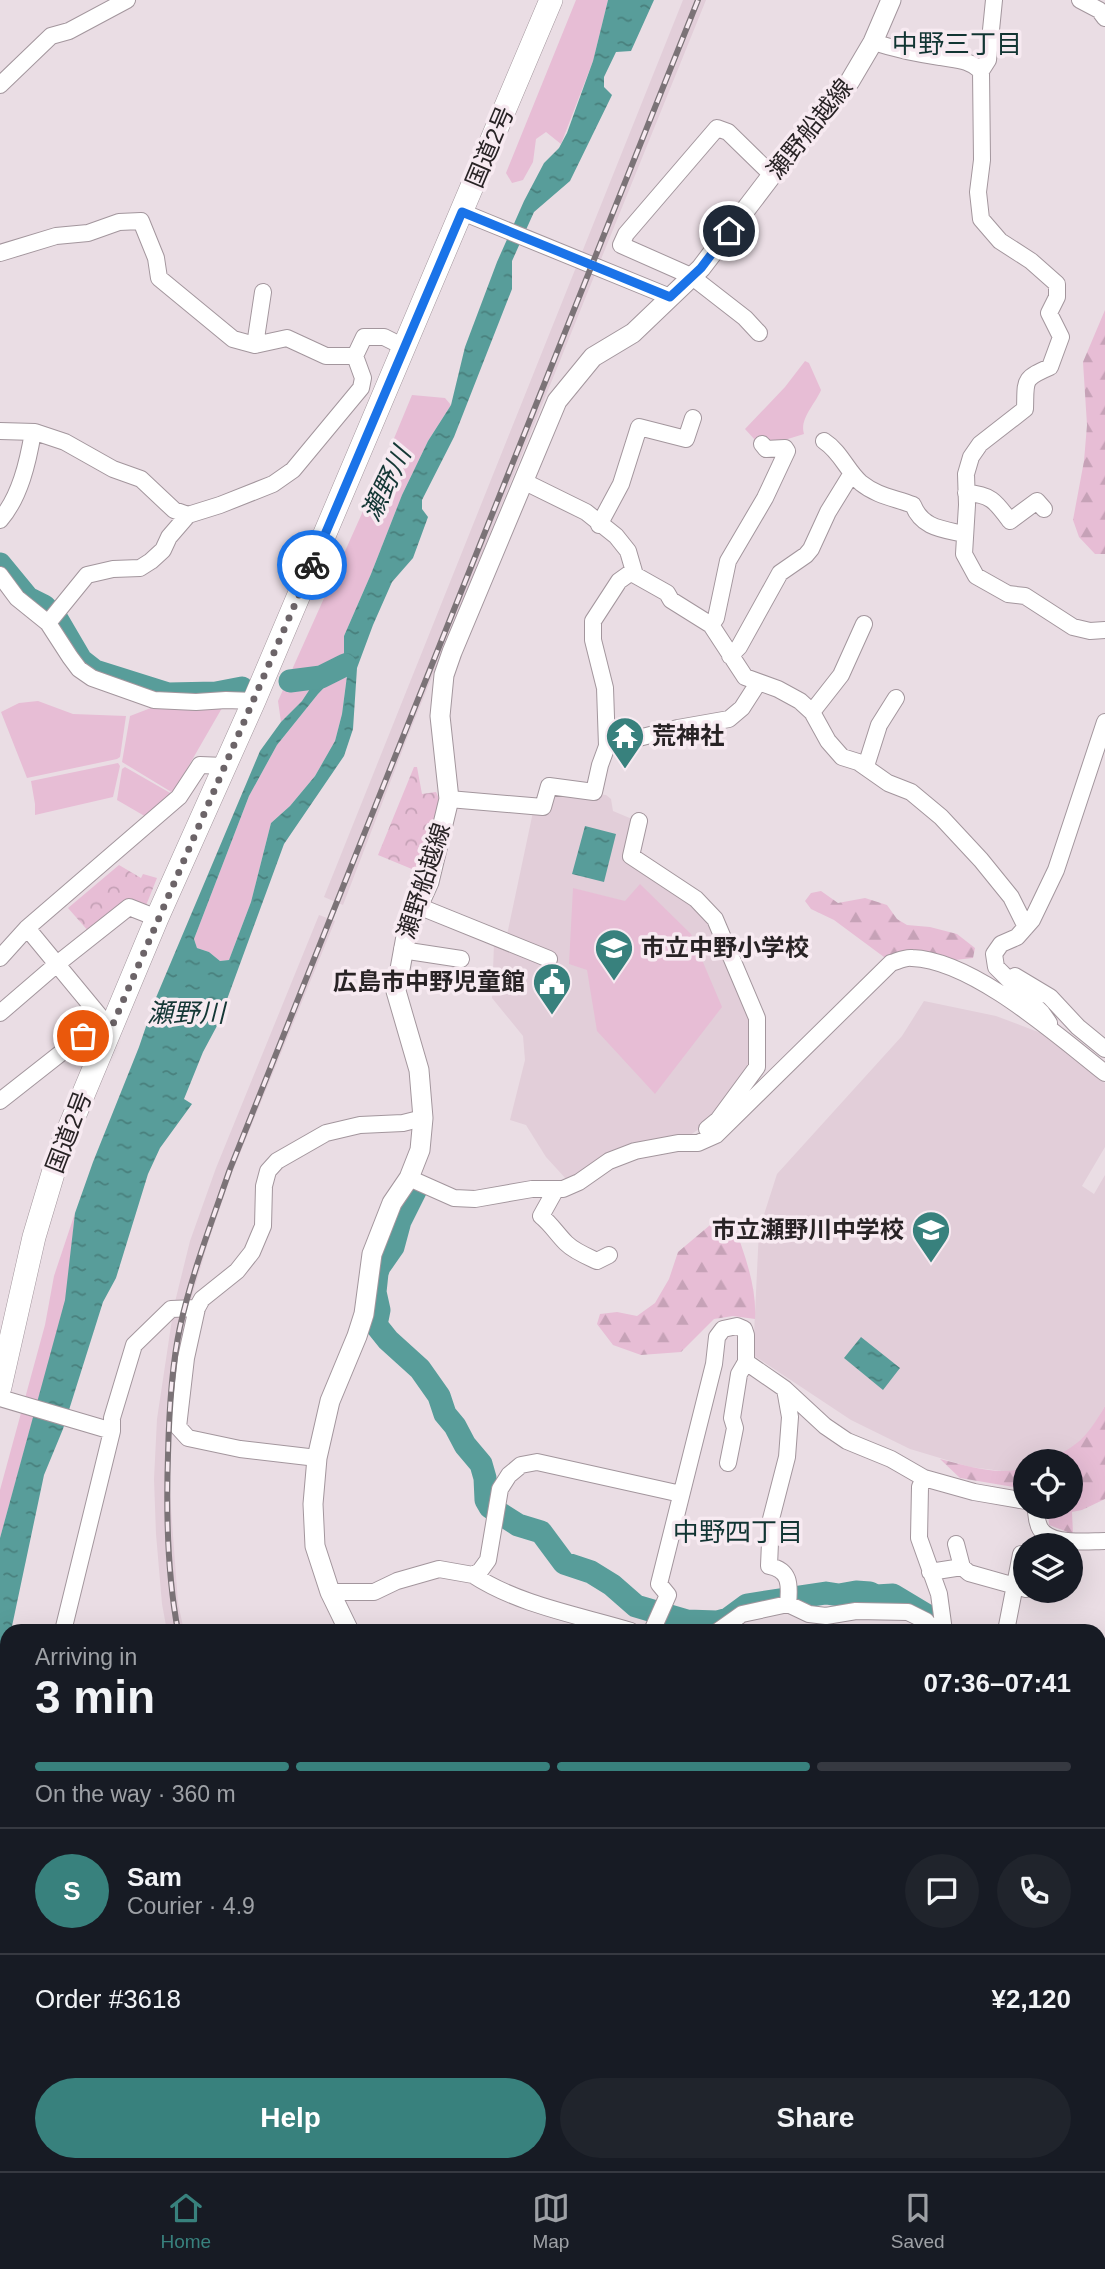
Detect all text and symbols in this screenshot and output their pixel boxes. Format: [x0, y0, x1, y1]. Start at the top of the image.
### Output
district label: 中野三丁目 [892, 29, 1022, 59]
street label: 瀬野船越線 [761, 74, 858, 184]
street label: 国道2号 [460, 102, 519, 191]
pin [699, 201, 759, 261]
icon: home [710, 212, 748, 250]
water label: 瀬野川 [355, 440, 418, 526]
courier [277, 530, 347, 600]
icon: bike [293, 546, 331, 584]
temple icon: 荒神社 [604, 715, 646, 770]
place label: 荒神社 [652, 722, 724, 749]
street label: 瀬野船越線 [392, 820, 455, 942]
school or university icon: 市立中野小学校 [593, 927, 635, 982]
place label: 市立中野小学校 [641, 934, 809, 961]
public building icon: 広島市中野児童館 [531, 961, 573, 1016]
place label: 広島市中野児童館 [333, 968, 525, 995]
water label: 瀬野川 [147, 998, 228, 1028]
pin [53, 1006, 113, 1066]
icon: bag [64, 1017, 102, 1055]
street label: 国道2号 [41, 1087, 96, 1177]
school or university icon: 市立瀬野川中学校 [910, 1209, 952, 1264]
place label: 市立瀬野川中学校 [712, 1216, 904, 1243]
map controls [1013, 1449, 1083, 1603]
button: locate [1013, 1449, 1083, 1519]
district label: 中野四丁目 [673, 1517, 803, 1547]
button: layers [1013, 1533, 1083, 1603]
text: Arriving in [35, 1644, 137, 1670]
text: 07:36–07:41 [924, 1668, 1071, 1698]
text: 3 min [35, 1671, 155, 1723]
text: On the way · 360 m [35, 1781, 236, 1807]
button: chat [905, 1854, 979, 1928]
button: phone [997, 1854, 1071, 1928]
text: Sam [127, 1862, 182, 1892]
text: S [63, 1876, 81, 1906]
text: Courier · 4.9 [127, 1893, 255, 1919]
text: Order #3618 [35, 1984, 181, 2014]
text: ¥2,120 [991, 1984, 1071, 2014]
button: Help [35, 2078, 546, 2158]
button: Share [560, 2078, 1071, 2158]
tab: Home [160, 2189, 211, 2253]
tab: Map [532, 2189, 570, 2253]
tab: Saved [891, 2189, 945, 2253]

